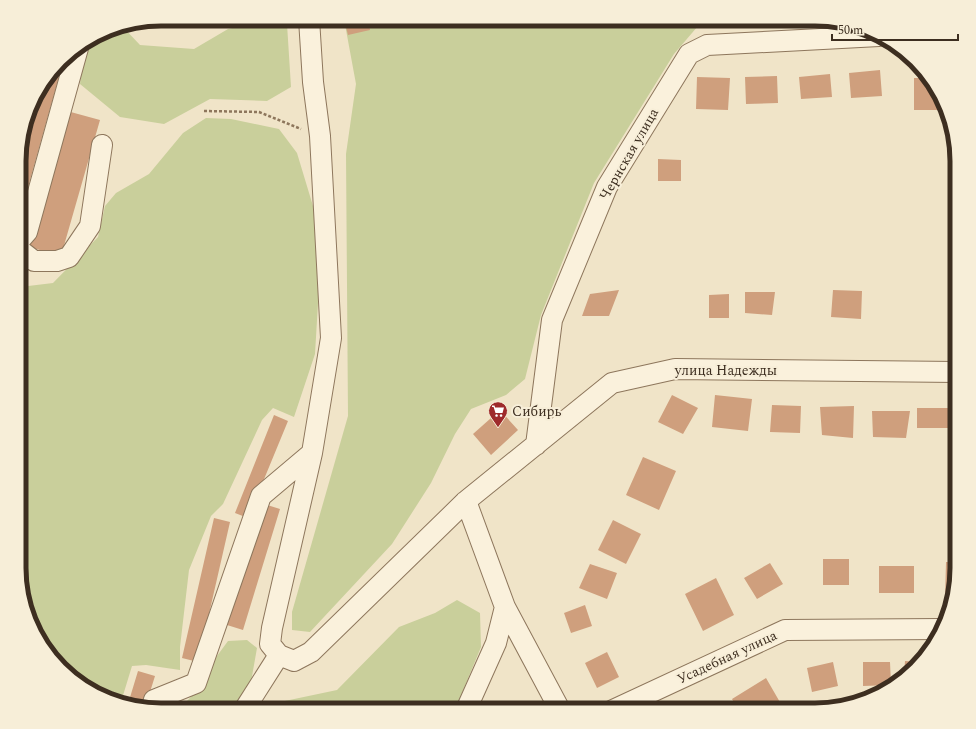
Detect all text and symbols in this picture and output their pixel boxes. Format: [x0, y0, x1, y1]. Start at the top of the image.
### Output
scale bar [832, 16, 958, 42]
text: 50 m [838, 21, 863, 40]
street label: Чернская улица [594, 104, 664, 204]
street label: улица Надежды [674, 360, 777, 381]
supermarket icon: Сибирь [487, 400, 509, 428]
place label: Сибирь [512, 401, 562, 422]
street label: Усадебная улица [674, 625, 781, 689]

